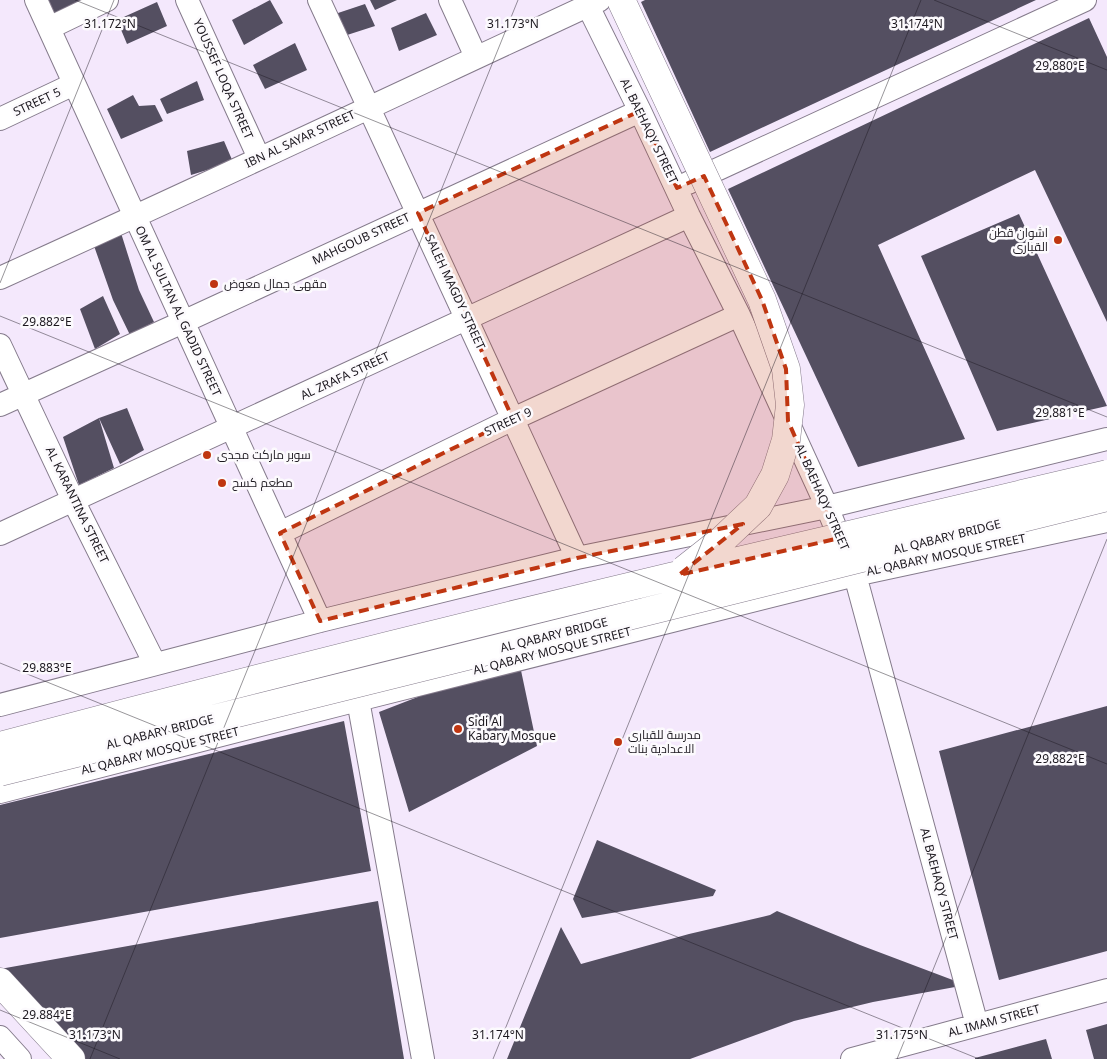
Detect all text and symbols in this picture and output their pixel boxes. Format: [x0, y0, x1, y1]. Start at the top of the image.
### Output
text: 31.172°N [84, 15, 136, 32]
text: 31.173°N [487, 15, 539, 32]
text: 31.174°N [891, 15, 943, 32]
street label: YOUSSEF LOQA STREET [189, 16, 258, 142]
text: 29.880°E [1035, 57, 1085, 74]
street label: AL BAEHAQY STREET [617, 75, 683, 187]
street label: STREET 5 [10, 83, 63, 120]
street label: IBN AL SAYAR STREET [242, 105, 358, 172]
street label: MAHGOUB STREET [309, 208, 413, 269]
street label: OM AL SULTAN AL GADID STREET [131, 223, 226, 399]
place label: اشوان قطن القبارى [989, 224, 1048, 255]
street label: SALEH MAGDY STREET [421, 231, 490, 353]
marker: اشوان قطن القبارى [1052, 234, 1064, 246]
place label: مقهى جمال معوض [224, 275, 327, 292]
marker: مقهى جمال معوض [208, 278, 220, 290]
text: 29.882°E [22, 313, 72, 330]
street label: AL ZRAFA STREET [297, 347, 392, 404]
street label: STREET 9 [481, 403, 534, 440]
text: 29.881°E [1035, 404, 1085, 421]
street label: AL BAEHAQY STREET [791, 441, 854, 553]
street label: AL KARANTINA STREET [42, 444, 113, 566]
place label: سوبر ماركت مجدى [217, 446, 311, 463]
marker: سوبر ماركت مجدى [201, 449, 213, 461]
place label: مطعم كسح [232, 474, 293, 491]
marker: مطعم كسح [216, 477, 228, 489]
street label: AL QABARY BRIDGE [891, 515, 1002, 558]
street label: AL QABARY MOSQUE STREET [865, 529, 1027, 580]
street label: AL QABARY BRIDGE [498, 613, 609, 656]
street label: AL QABARY MOSQUE STREET [471, 623, 633, 678]
text: 29.883°E [22, 659, 72, 676]
street label: AL QABARY BRIDGE [104, 710, 215, 753]
place label: Sidi Al Kabary Mosque [468, 713, 556, 744]
street label: AL QABARY MOSQUE STREET [79, 723, 241, 778]
marker: Sidi Al Kabary Mosque [452, 723, 464, 735]
place label: مدرسة للقبارى الاعدادية بنات [628, 726, 701, 757]
marker: مدرسة للقبارى الاعدادية بنات [612, 736, 624, 748]
text: 29.882°E [1035, 750, 1085, 767]
street label: AL BAEHAQY STREET [916, 826, 963, 942]
street label: AL IMAM STREET [946, 1000, 1042, 1041]
text: 29.884°E [22, 1006, 72, 1023]
text: 31.173°N [69, 1026, 121, 1043]
text: 31.174°N [472, 1026, 524, 1043]
text: 31.175°N [876, 1026, 928, 1043]

